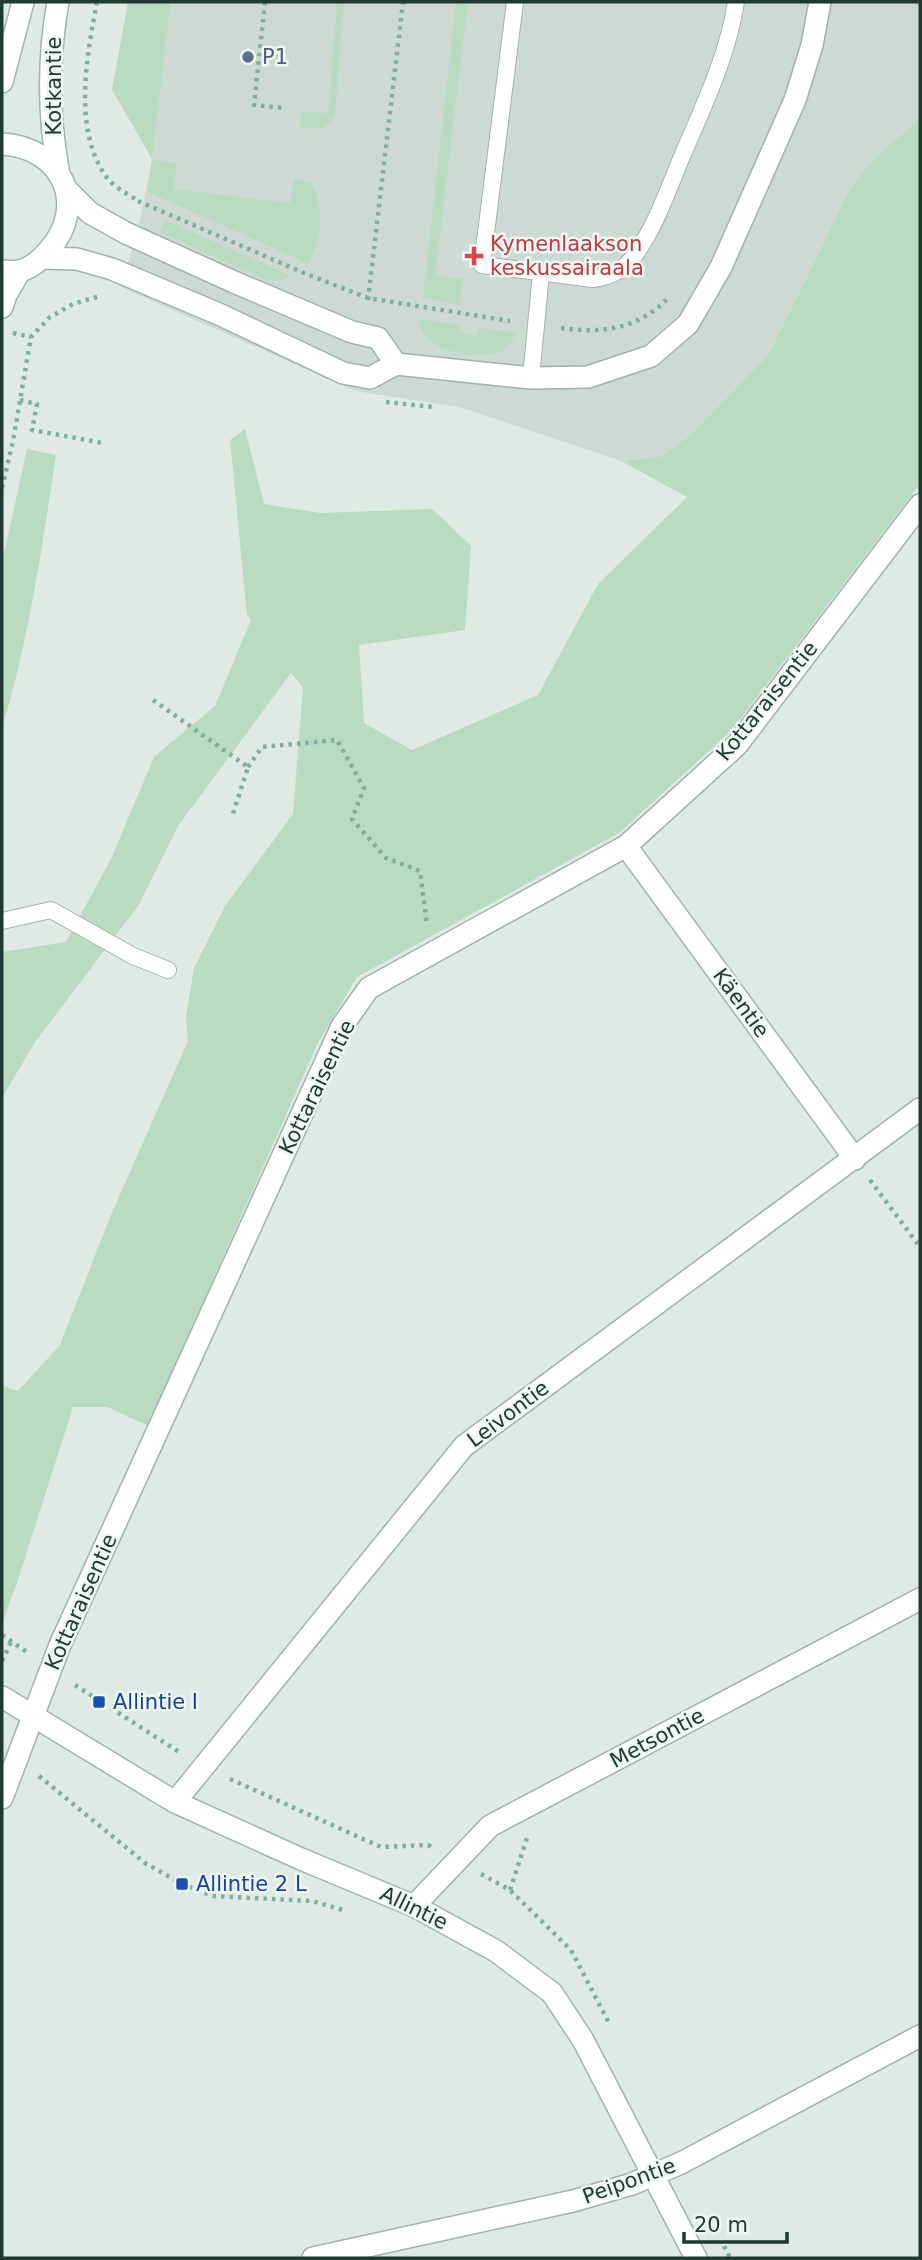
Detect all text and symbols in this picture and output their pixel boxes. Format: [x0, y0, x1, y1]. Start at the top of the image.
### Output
street label: Kotkantie [42, 37, 66, 135]
place label: P1 [262, 45, 288, 69]
marker: P1 [240, 49, 256, 65]
place label: Kymenlaakson keskussairaala [490, 232, 644, 280]
marker: Kymenlaakson keskussairaala [464, 246, 484, 266]
street label: Kottaraisentie [712, 637, 822, 765]
street label: Käentie [708, 964, 774, 1042]
street label: Kottaraisentie [274, 1016, 360, 1158]
street label: Leivontie [463, 1376, 553, 1452]
street label: Kottaraisentie [40, 1530, 122, 1674]
place label: Allintie I [113, 1690, 198, 1714]
marker: Allintie I [91, 1694, 107, 1710]
street label: Metsontie [606, 1703, 708, 1773]
place label: Allintie 2 L [196, 1872, 307, 1896]
marker: Allintie 2 L [174, 1876, 190, 1892]
street label: Allintie [376, 1881, 452, 1935]
street label: Peipontie [579, 2153, 679, 2209]
scale bar [684, 2200, 787, 2244]
text: 20 m [694, 2213, 748, 2237]

